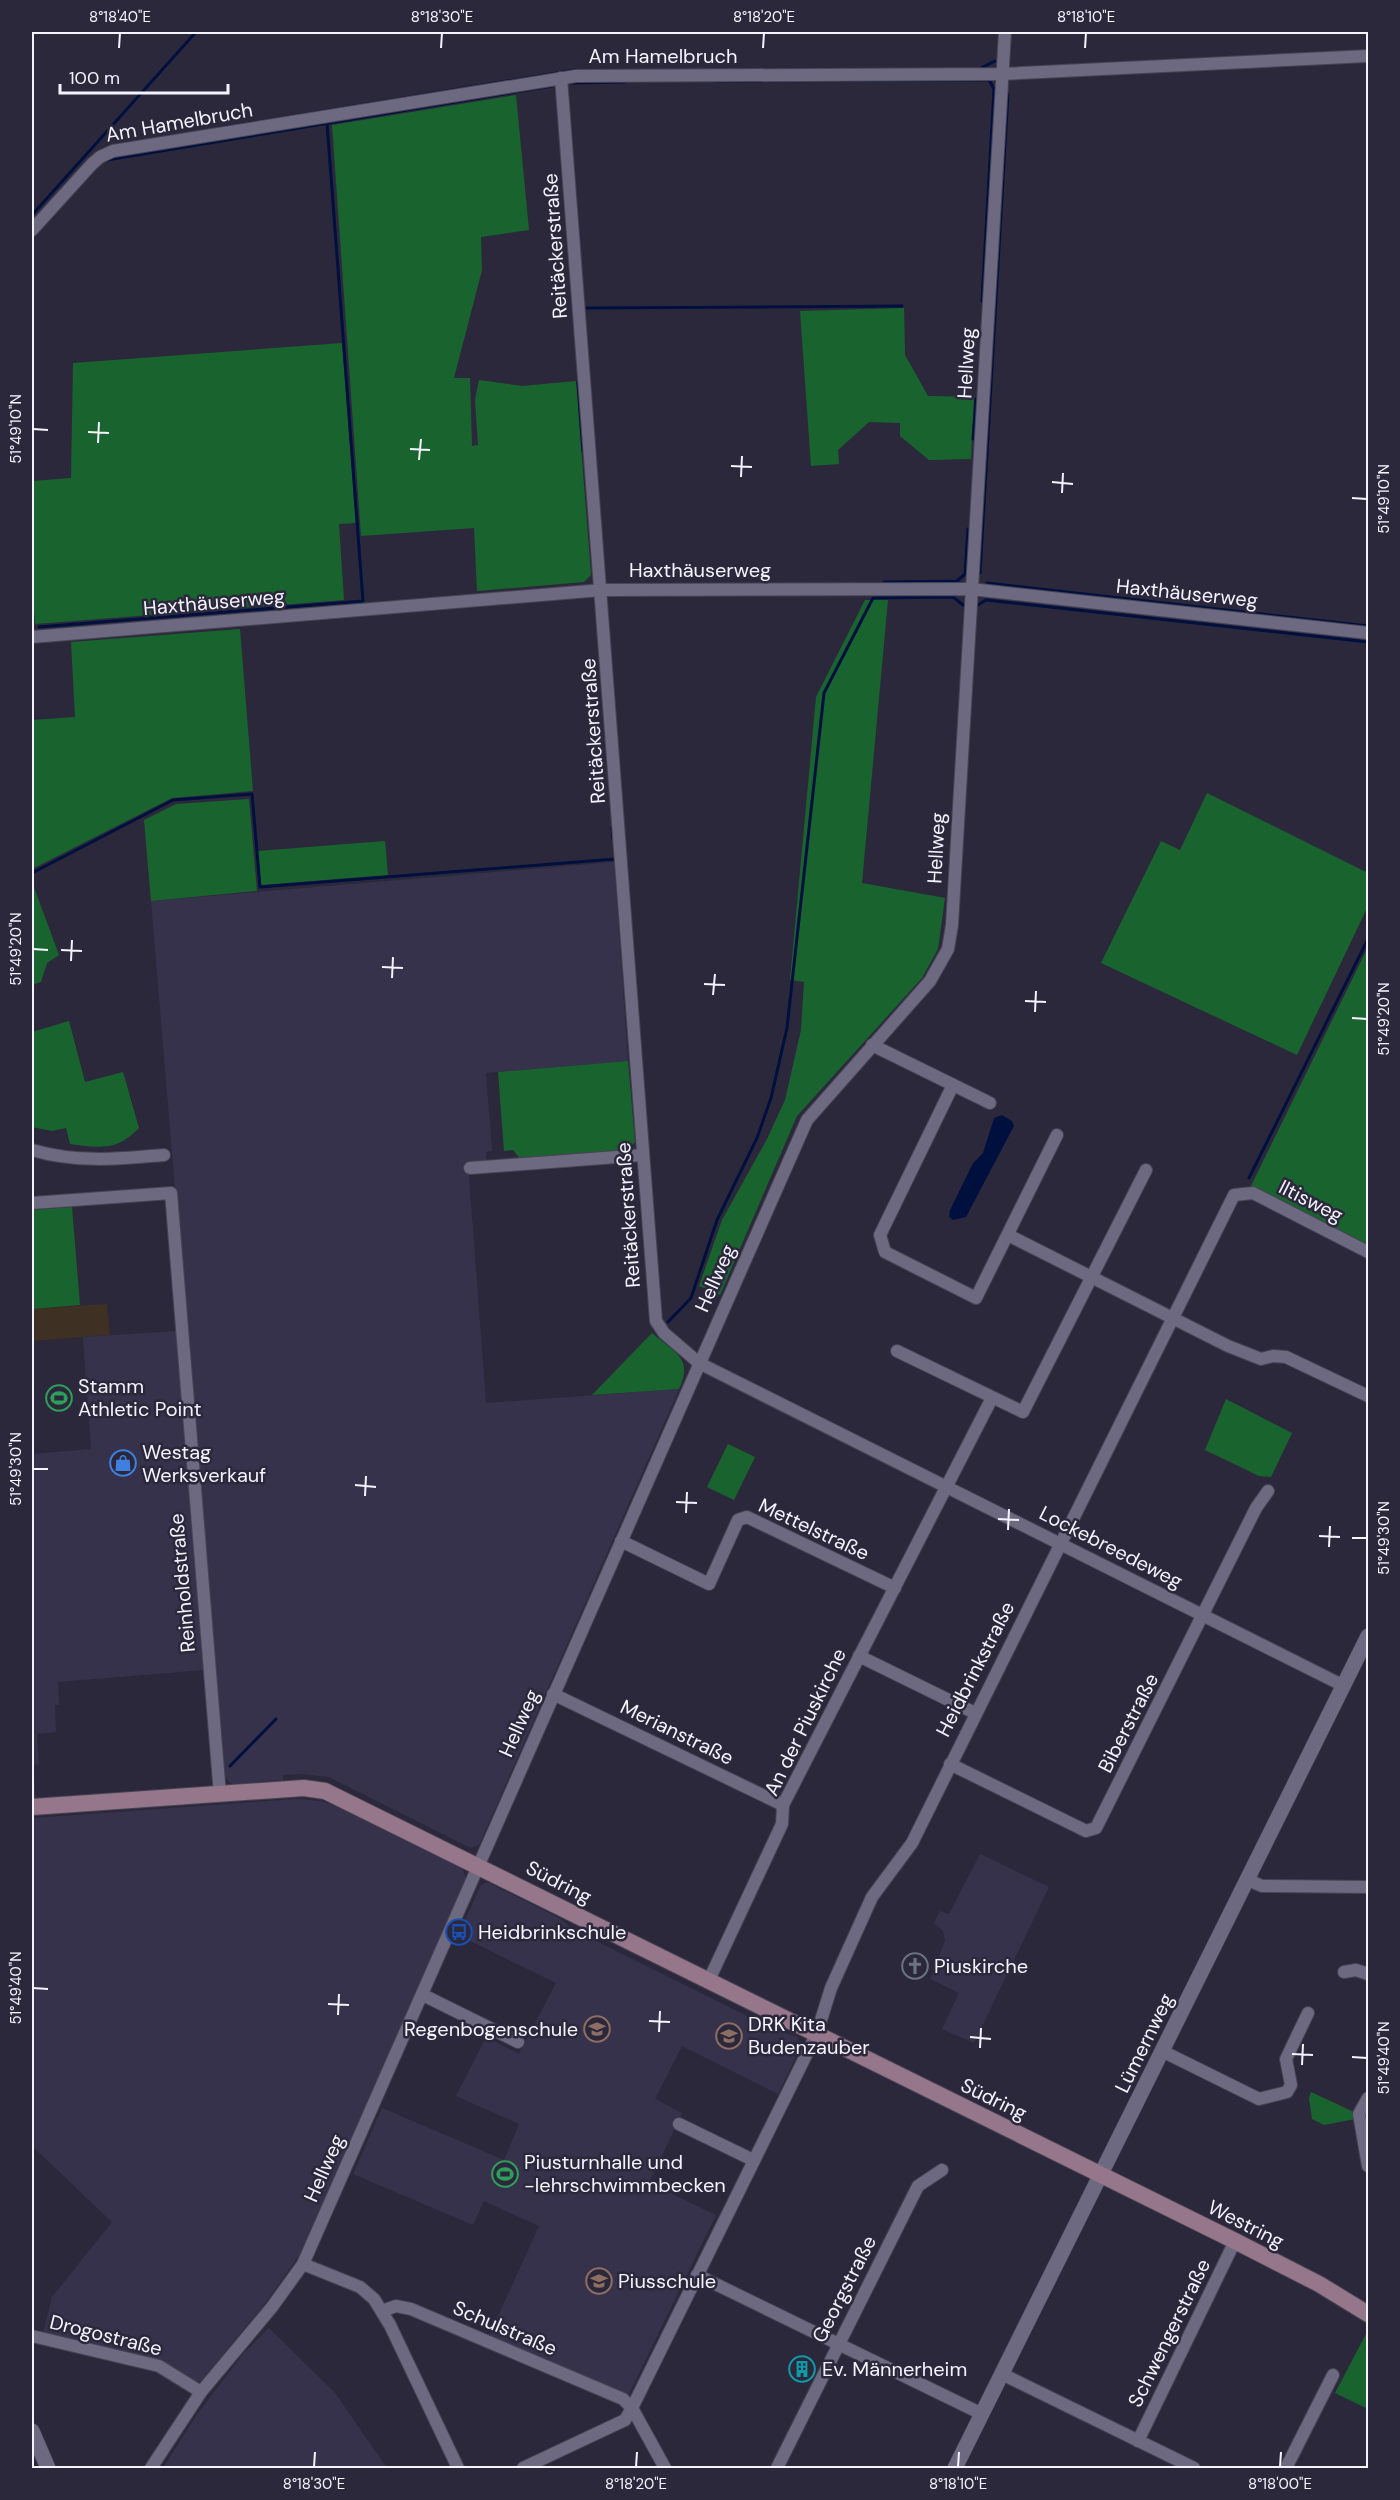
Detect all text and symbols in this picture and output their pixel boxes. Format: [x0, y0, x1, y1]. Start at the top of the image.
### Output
text: 8°18'40"E [89, 7, 151, 27]
text: 8°18'30"E [411, 7, 473, 27]
text: 8°18'20"E [733, 7, 795, 27]
text: 8°18'10"E [1057, 7, 1115, 27]
street label: Am Hamelbruch [589, 43, 737, 69]
scale bar [60, 57, 228, 95]
text: 100 m [69, 66, 120, 90]
street label: Am Hamelbruch [103, 96, 255, 148]
street label: Reitäckerstraße [537, 172, 573, 320]
street label: Hellweg [951, 327, 981, 399]
text: 51°49'10"N [6, 394, 26, 464]
text: 51°49'10"N [1374, 464, 1394, 534]
street label: Haxthäuserweg [629, 557, 771, 583]
street label: Haxthäuserweg [1115, 573, 1259, 613]
street label: Haxthäuserweg [142, 583, 286, 621]
street label: Reitäckerstraße [575, 657, 611, 805]
street label: Hellweg [921, 812, 951, 884]
text: 51°49'20"N [6, 912, 26, 986]
text: 51°49'20"N [1374, 982, 1394, 1056]
street label: Reitäckerstraße [610, 1141, 646, 1289]
street label: Iltisweg [1274, 1174, 1348, 1228]
street label: Hellweg [689, 1240, 741, 1316]
place label: Stamm Athletic Point [78, 1373, 202, 1422]
sports icon: Stamm Athletic Point [44, 1383, 74, 1413]
text: 51°49'30"N [6, 1432, 26, 1506]
place label: Westag Werksverkauf [142, 1439, 266, 1488]
shop icon: Westag Werksverkauf [108, 1448, 138, 1478]
street label: Mettelstraße [755, 1492, 873, 1566]
street label: Lockebreedeweg [1035, 1500, 1187, 1594]
text: 51°49'30"N [1374, 1501, 1394, 1575]
street label: Reinholdstraße [163, 1512, 201, 1654]
street label: Heidbrinkstraße [930, 1597, 1020, 1741]
street label: An der Piuskirche [758, 1644, 852, 1800]
street label: Biberstraße [1092, 1669, 1164, 1777]
street label: Hellweg [493, 1685, 545, 1761]
street label: Merianstraße [616, 1693, 738, 1771]
street label: Südring [522, 1854, 596, 1910]
bus stop icon: Heidbrinkschule [444, 1917, 474, 1947]
place label: Heidbrinkschule [478, 1919, 626, 1945]
text: 51°49'40"N [6, 1951, 26, 2025]
church icon: Piuskirche [900, 1951, 930, 1981]
place label: Piuskirche [934, 1953, 1028, 1979]
street label: Lümernweg [1109, 1989, 1179, 2097]
place label: DRK Kita Budenzauber [748, 2011, 870, 2060]
school or university icon: Regenbogenschule [582, 2014, 612, 2044]
place label: Regenbogenschule [404, 2016, 578, 2042]
school or university icon: DRK Kita Budenzauber [714, 2021, 744, 2051]
text: 51°49'40"N [1374, 2021, 1394, 2095]
street label: Südring [957, 2072, 1031, 2126]
street label: Hellweg [298, 2130, 350, 2206]
place label: Piusturnhalle und -lehrschwimmbecken [524, 2149, 726, 2198]
sports icon: Piusturnhalle und -lehrschwimmbecken [490, 2159, 520, 2189]
street label: Westring [1204, 2194, 1288, 2254]
street label: Georgstraße [806, 2231, 882, 2347]
street label: Schwengerstraße [1122, 2255, 1216, 2411]
school or university icon: Piusschule [584, 2266, 614, 2296]
place label: Piusschule [618, 2268, 716, 2294]
street label: Schulstraße [449, 2294, 561, 2362]
street label: Drogostraße [47, 2308, 165, 2362]
building icon: Ev. Männerheim [787, 2354, 817, 2384]
place label: Ev. Männerheim [822, 2356, 967, 2382]
text: 8°18'30"E [283, 2474, 345, 2494]
text: 8°18'20"E [605, 2474, 667, 2494]
text: 8°18'10"E [929, 2474, 987, 2494]
text: 8°18'00"E [1248, 2474, 1312, 2494]

